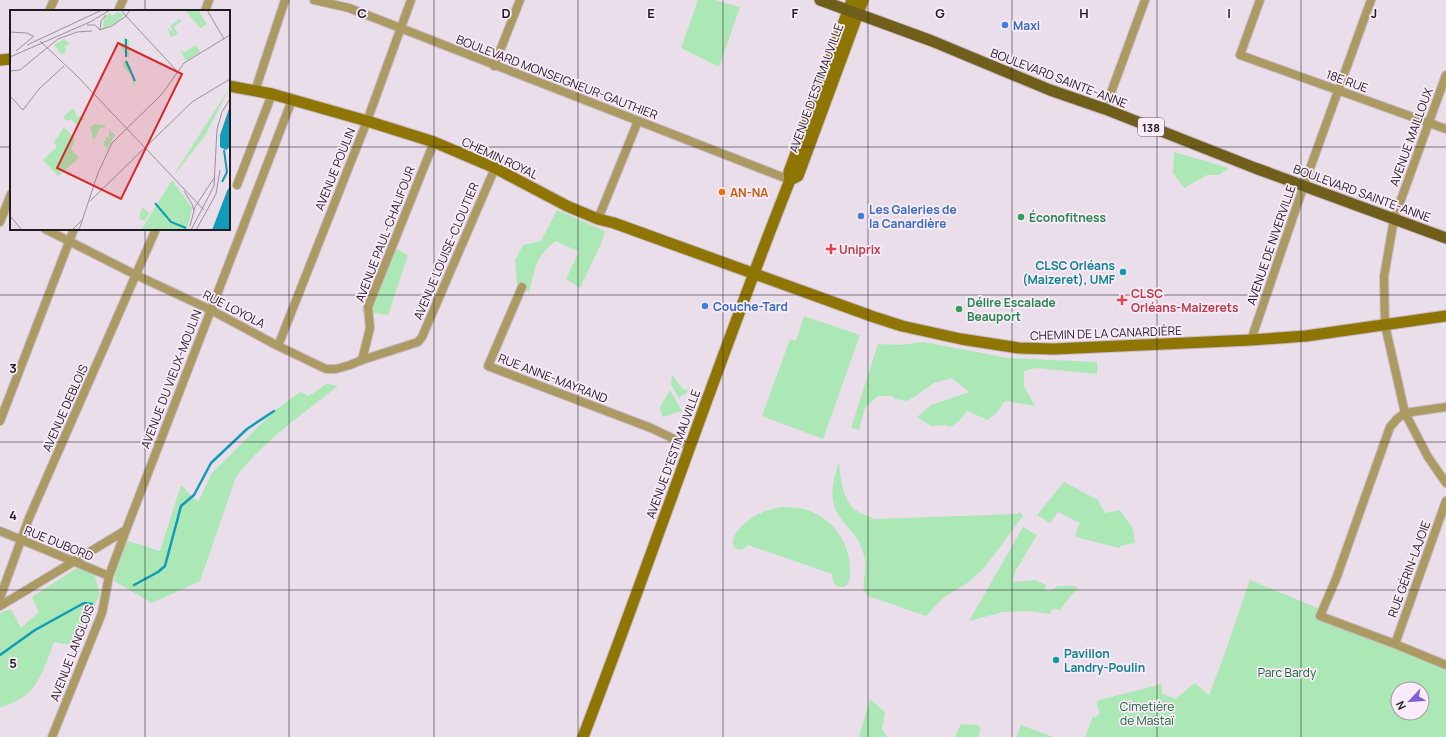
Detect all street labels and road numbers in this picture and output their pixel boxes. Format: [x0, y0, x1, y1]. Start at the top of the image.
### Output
street label: AVENUE D'ESTIMAUVILLE [785, 21, 847, 155]
street label: BOULEVARD MONSEIGNEUR-GAUTHIER [454, 31, 661, 124]
street label: BOULEVARD SAINTE-ANNE [988, 44, 1130, 112]
street label: 18E RUE [1324, 66, 1371, 97]
street label: AVENUE MAILLOUX [1385, 85, 1437, 189]
road number: 138 [1138, 118, 1164, 136]
street label: AVENUE POULIN [311, 125, 359, 213]
street label: CHEMIN ROYAL [459, 133, 541, 183]
street label: BOULEVARD SAINTE-ANNE [1291, 160, 1433, 226]
street label: AVENUE PAUL-CHALIFOUR [351, 163, 419, 304]
street label: AVENUE LOUISE-CLOUTIER [409, 179, 483, 322]
street label: AVENUE DE NIVERVILLE [1242, 183, 1300, 307]
street label: RUE LOYOLA [200, 286, 269, 332]
street label: AVENUE DU VIEUX-MOULIN [137, 307, 205, 451]
street label: CHEMIN DE LA CANARDIÈRE [1030, 322, 1182, 344]
street label: RUE ANNE-MAYRAND [496, 349, 610, 407]
street label: AVENUE DEBLOIS [38, 362, 92, 454]
street label: AVENUE D'ESTIMAUVILLE [642, 387, 704, 521]
street label: RUE GÉRIN-LAJOIE [1384, 518, 1434, 620]
street label: RUE DUBORD [22, 521, 96, 565]
street label: AVENUE LANGLOIS [46, 602, 98, 704]

